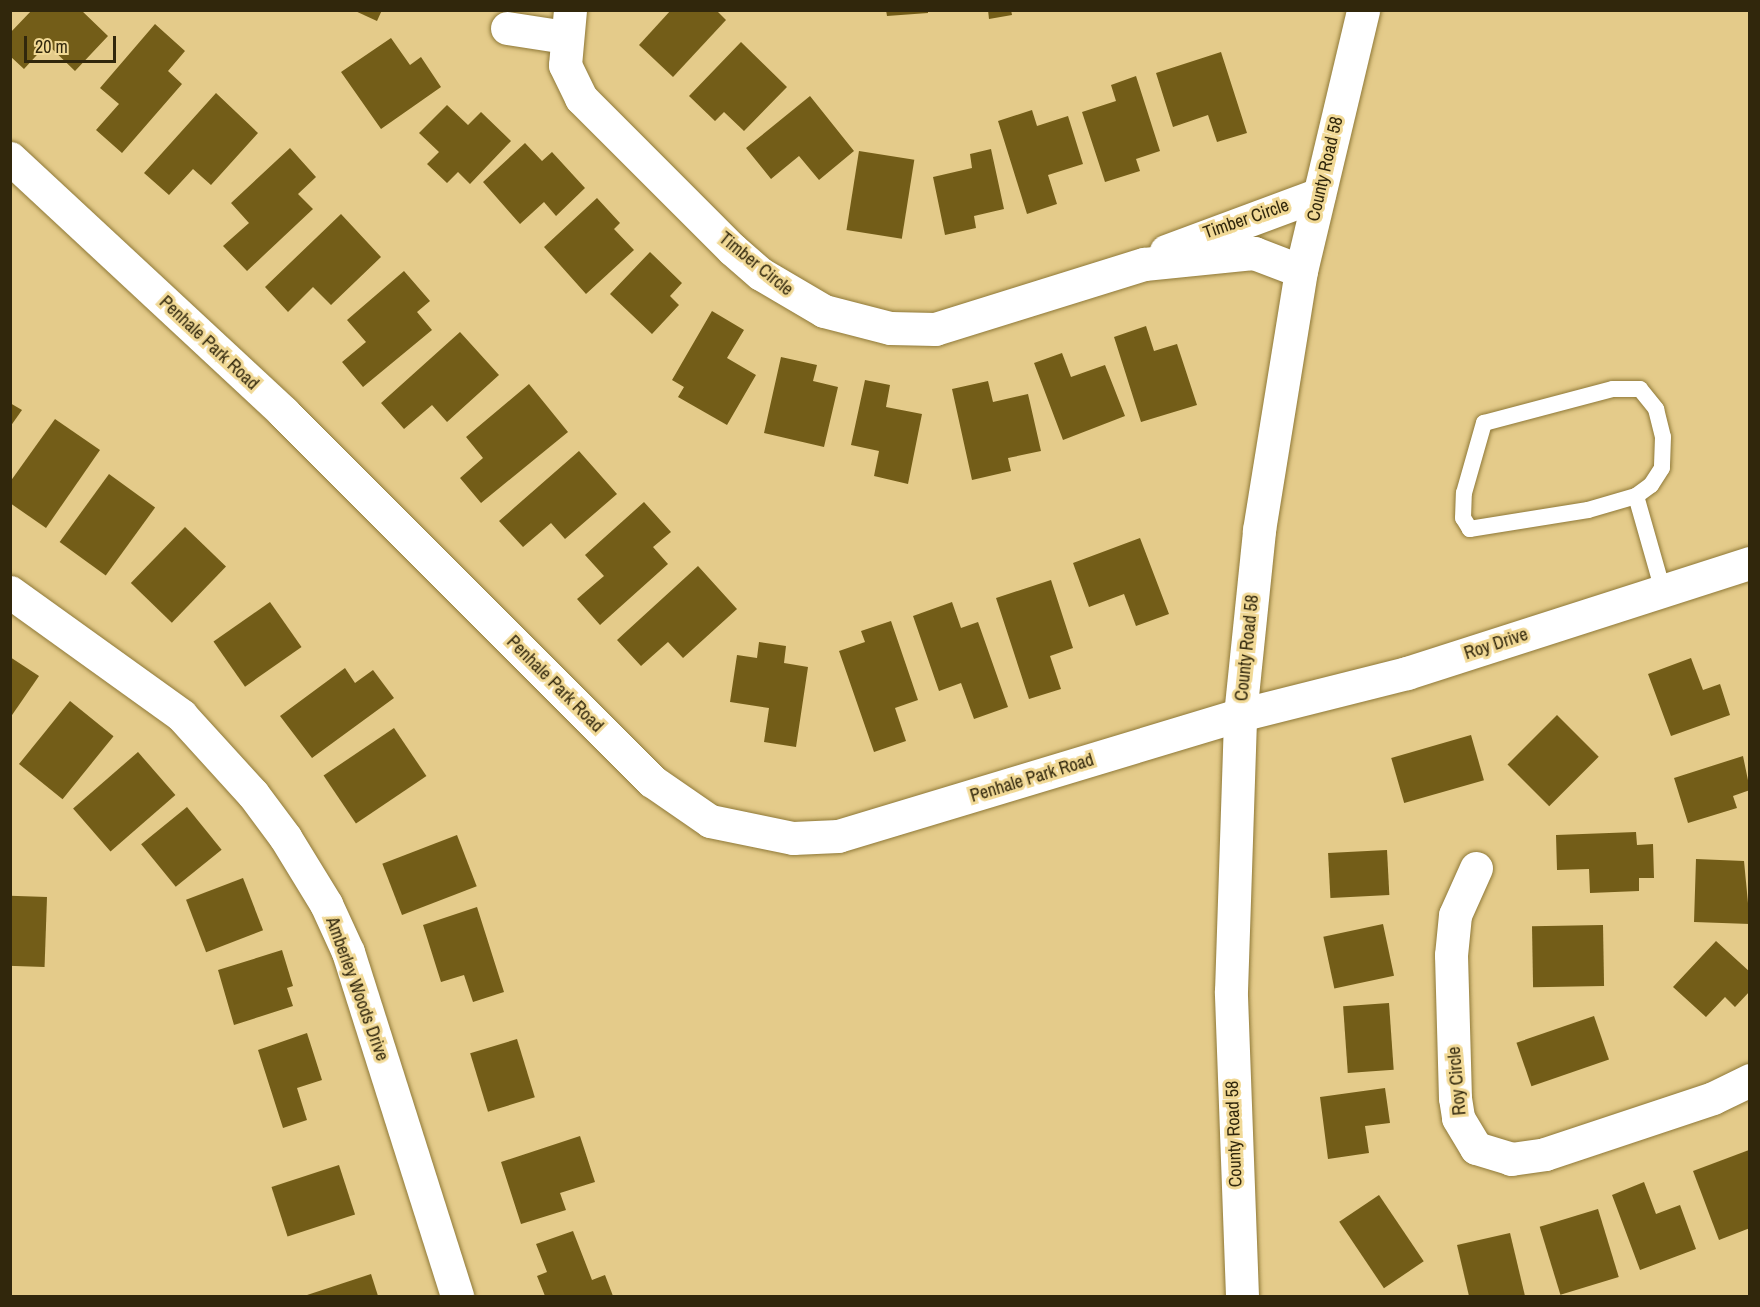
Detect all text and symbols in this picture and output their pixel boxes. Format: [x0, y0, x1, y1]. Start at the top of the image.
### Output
scale bar [27, 24, 118, 62]
text: 20 m [35, 34, 68, 59]
street label: County Road 58 [1302, 115, 1348, 223]
street label: Timber Circle [1200, 194, 1292, 244]
street label: Timber Circle [715, 228, 797, 300]
street label: Penhale Park Road [155, 291, 263, 395]
street label: County Road 58 [1231, 594, 1263, 702]
street label: Roy Drive [1461, 624, 1531, 664]
street label: Penhale Park Road [502, 631, 608, 737]
street label: Penhale Park Road [968, 749, 1096, 807]
street label: Amberley Woods Drive [321, 914, 393, 1064]
street label: Roy Circle [1443, 1046, 1471, 1116]
street label: County Road 58 [1221, 1080, 1247, 1188]

